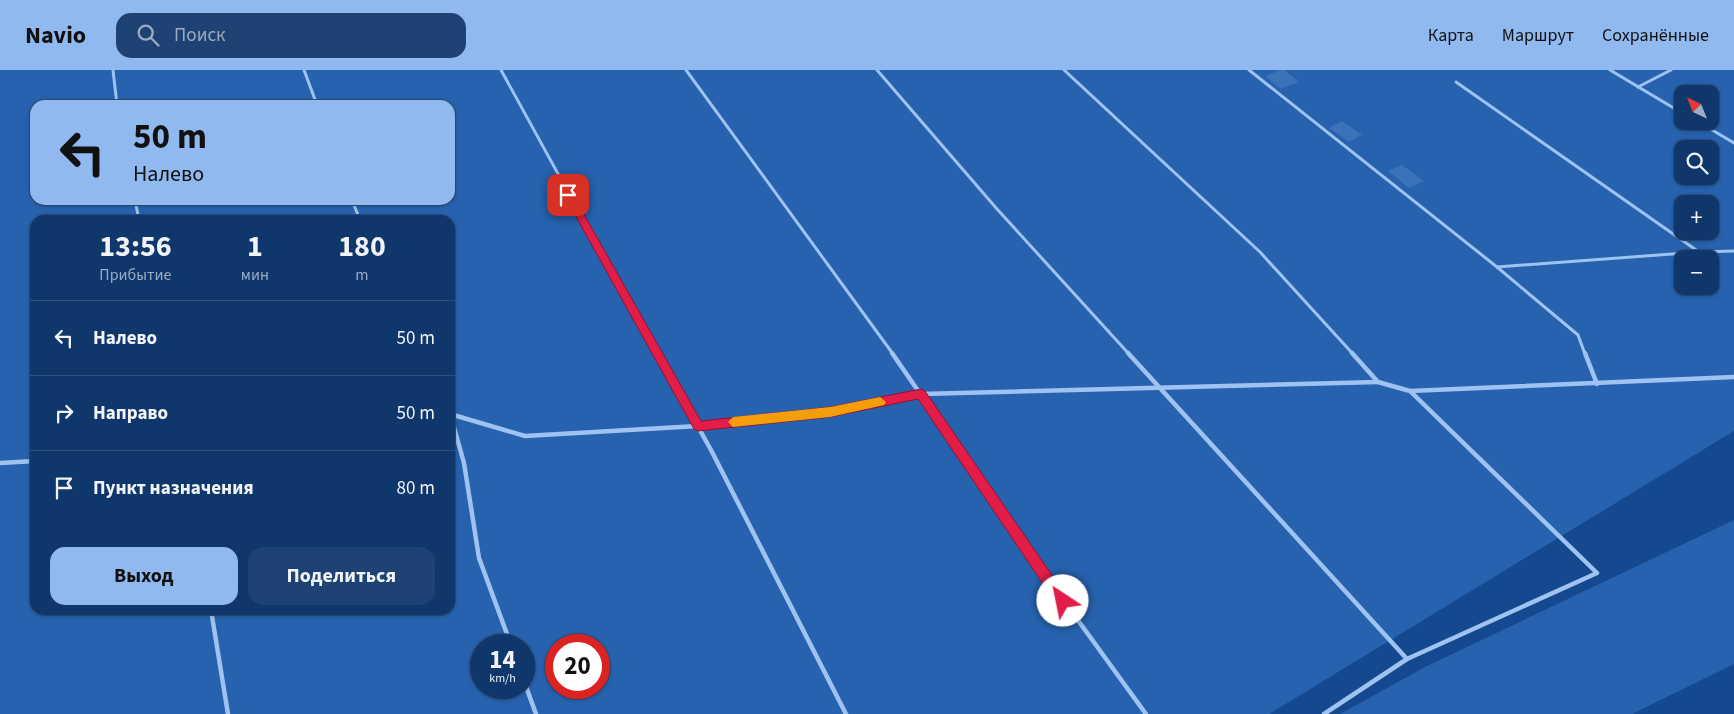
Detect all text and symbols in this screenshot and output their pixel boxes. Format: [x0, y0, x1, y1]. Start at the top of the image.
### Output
search box [116, 13, 466, 58]
text: Navio [25, 18, 86, 53]
icon: search [134, 21, 162, 49]
text: Поиск [174, 22, 225, 49]
text: Карта [1428, 23, 1474, 48]
text: Маршрут [1502, 23, 1574, 48]
text: Сохранённые [1602, 23, 1709, 48]
north arrow [1674, 85, 1719, 130]
map controls [1674, 85, 1719, 295]
text: 50 m [133, 112, 207, 162]
icon: left [50, 120, 115, 185]
button: search [1674, 140, 1719, 185]
text: Налево [133, 158, 204, 190]
pin [547, 174, 589, 216]
icon: arrive [554, 181, 582, 209]
button: + [1674, 195, 1719, 240]
text: 13:56 [99, 225, 172, 268]
text: 1 [247, 225, 263, 268]
text: 180 [338, 225, 386, 268]
button: − [1674, 250, 1719, 295]
text: Прибытие [99, 264, 171, 286]
text: мин [241, 264, 269, 286]
text: m [355, 264, 369, 286]
icon: left [50, 324, 78, 352]
text: Налево [93, 325, 157, 352]
text: 50 m [397, 325, 435, 352]
icon: right [50, 399, 78, 427]
text: Направо [93, 400, 168, 427]
text: 50 m [397, 400, 435, 427]
icon: arrive [50, 474, 78, 502]
text: Пункт назначения [93, 475, 254, 502]
text: 80 m [397, 475, 435, 502]
button: Выход [50, 547, 238, 605]
button: Поделиться [248, 547, 435, 605]
position arrow [1036, 574, 1088, 626]
speed limit sign: 20 [545, 634, 610, 699]
text: 14 [489, 642, 516, 678]
text: km/h [489, 670, 516, 687]

